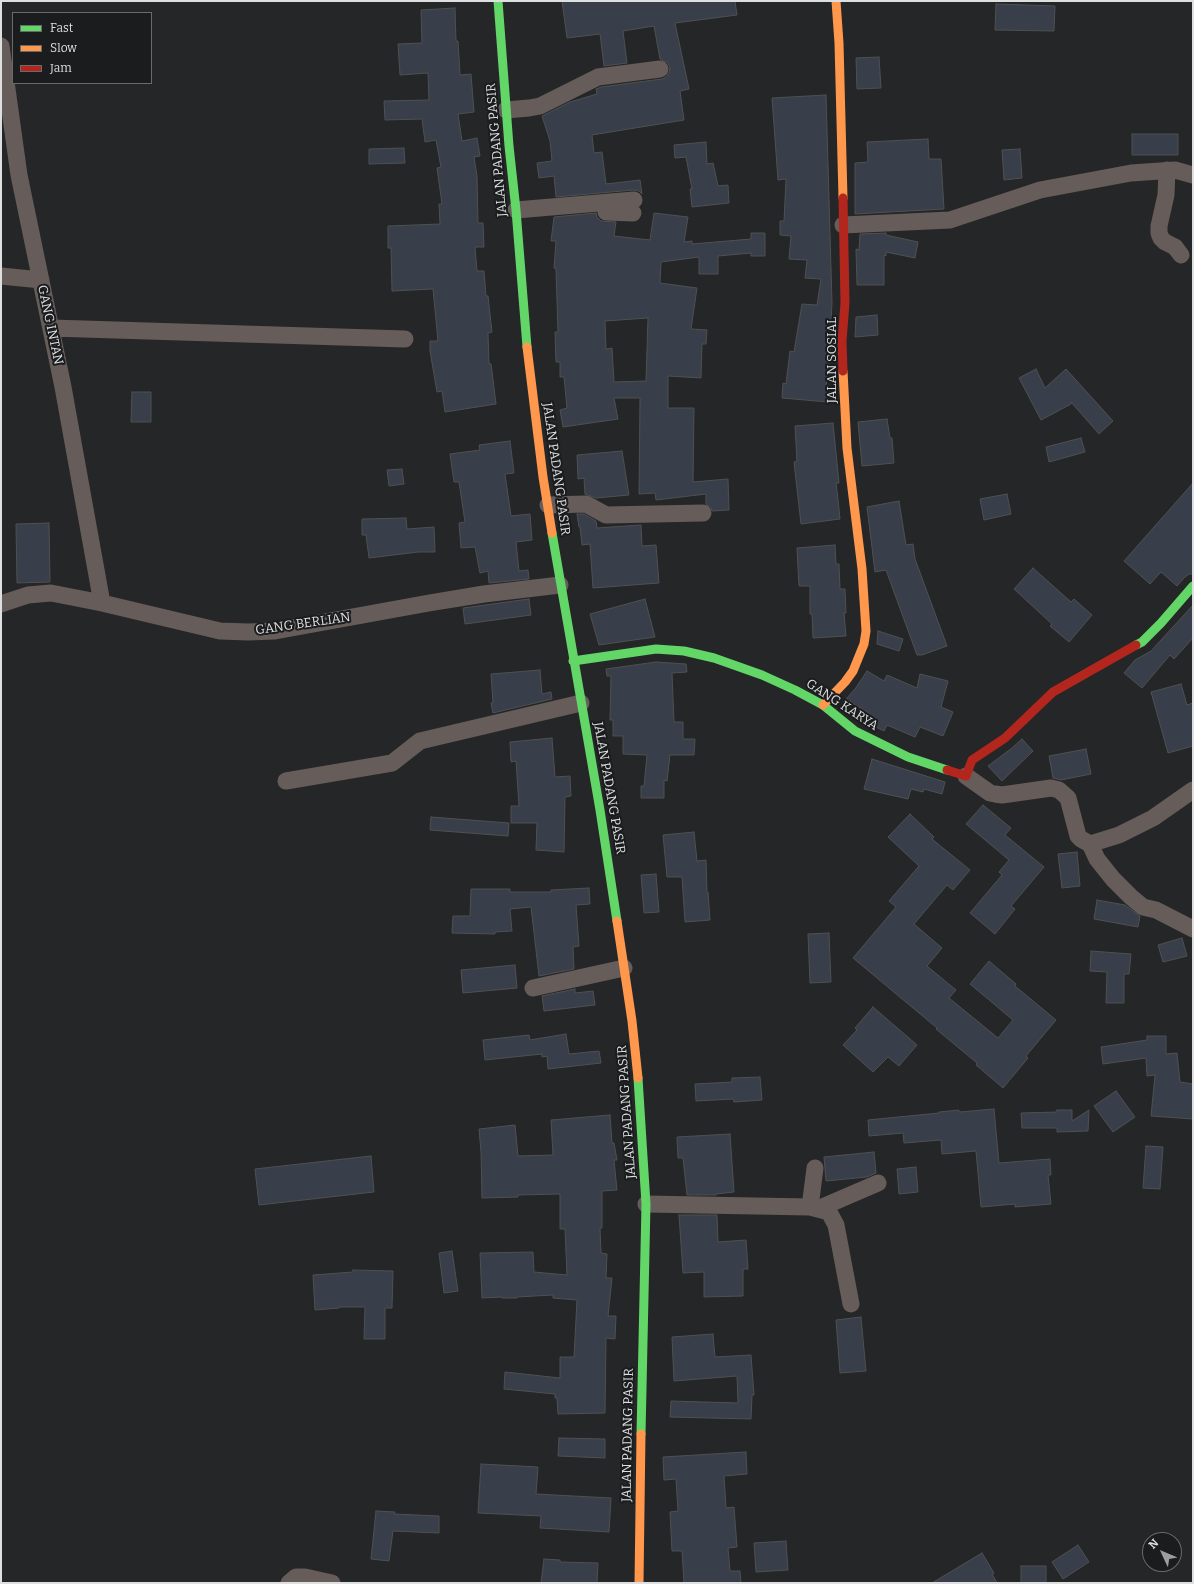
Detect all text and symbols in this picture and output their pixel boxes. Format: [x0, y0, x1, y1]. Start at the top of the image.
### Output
legend [12, 12, 152, 84]
text: Fast [50, 21, 73, 35]
text: Slow [50, 41, 77, 55]
text: Jam [50, 61, 72, 75]
street label: JALAN PADANG PASIR [483, 83, 511, 217]
street label: GANG INTAN [34, 284, 66, 366]
street label: JALAN SOSIAL [824, 317, 840, 403]
street label: JALAN PADANG PASIR [539, 402, 573, 536]
street label: GANG BERLIAN [254, 610, 352, 638]
street label: GANG KARYA [803, 676, 881, 734]
street label: JALAN PADANG PASIR [590, 721, 628, 855]
street label: JALAN PADANG PASIR [615, 1045, 639, 1179]
street label: JALAN PADANG PASIR [619, 1368, 637, 1502]
north arrow [1142, 1532, 1182, 1572]
text: N [1146, 1536, 1161, 1552]

